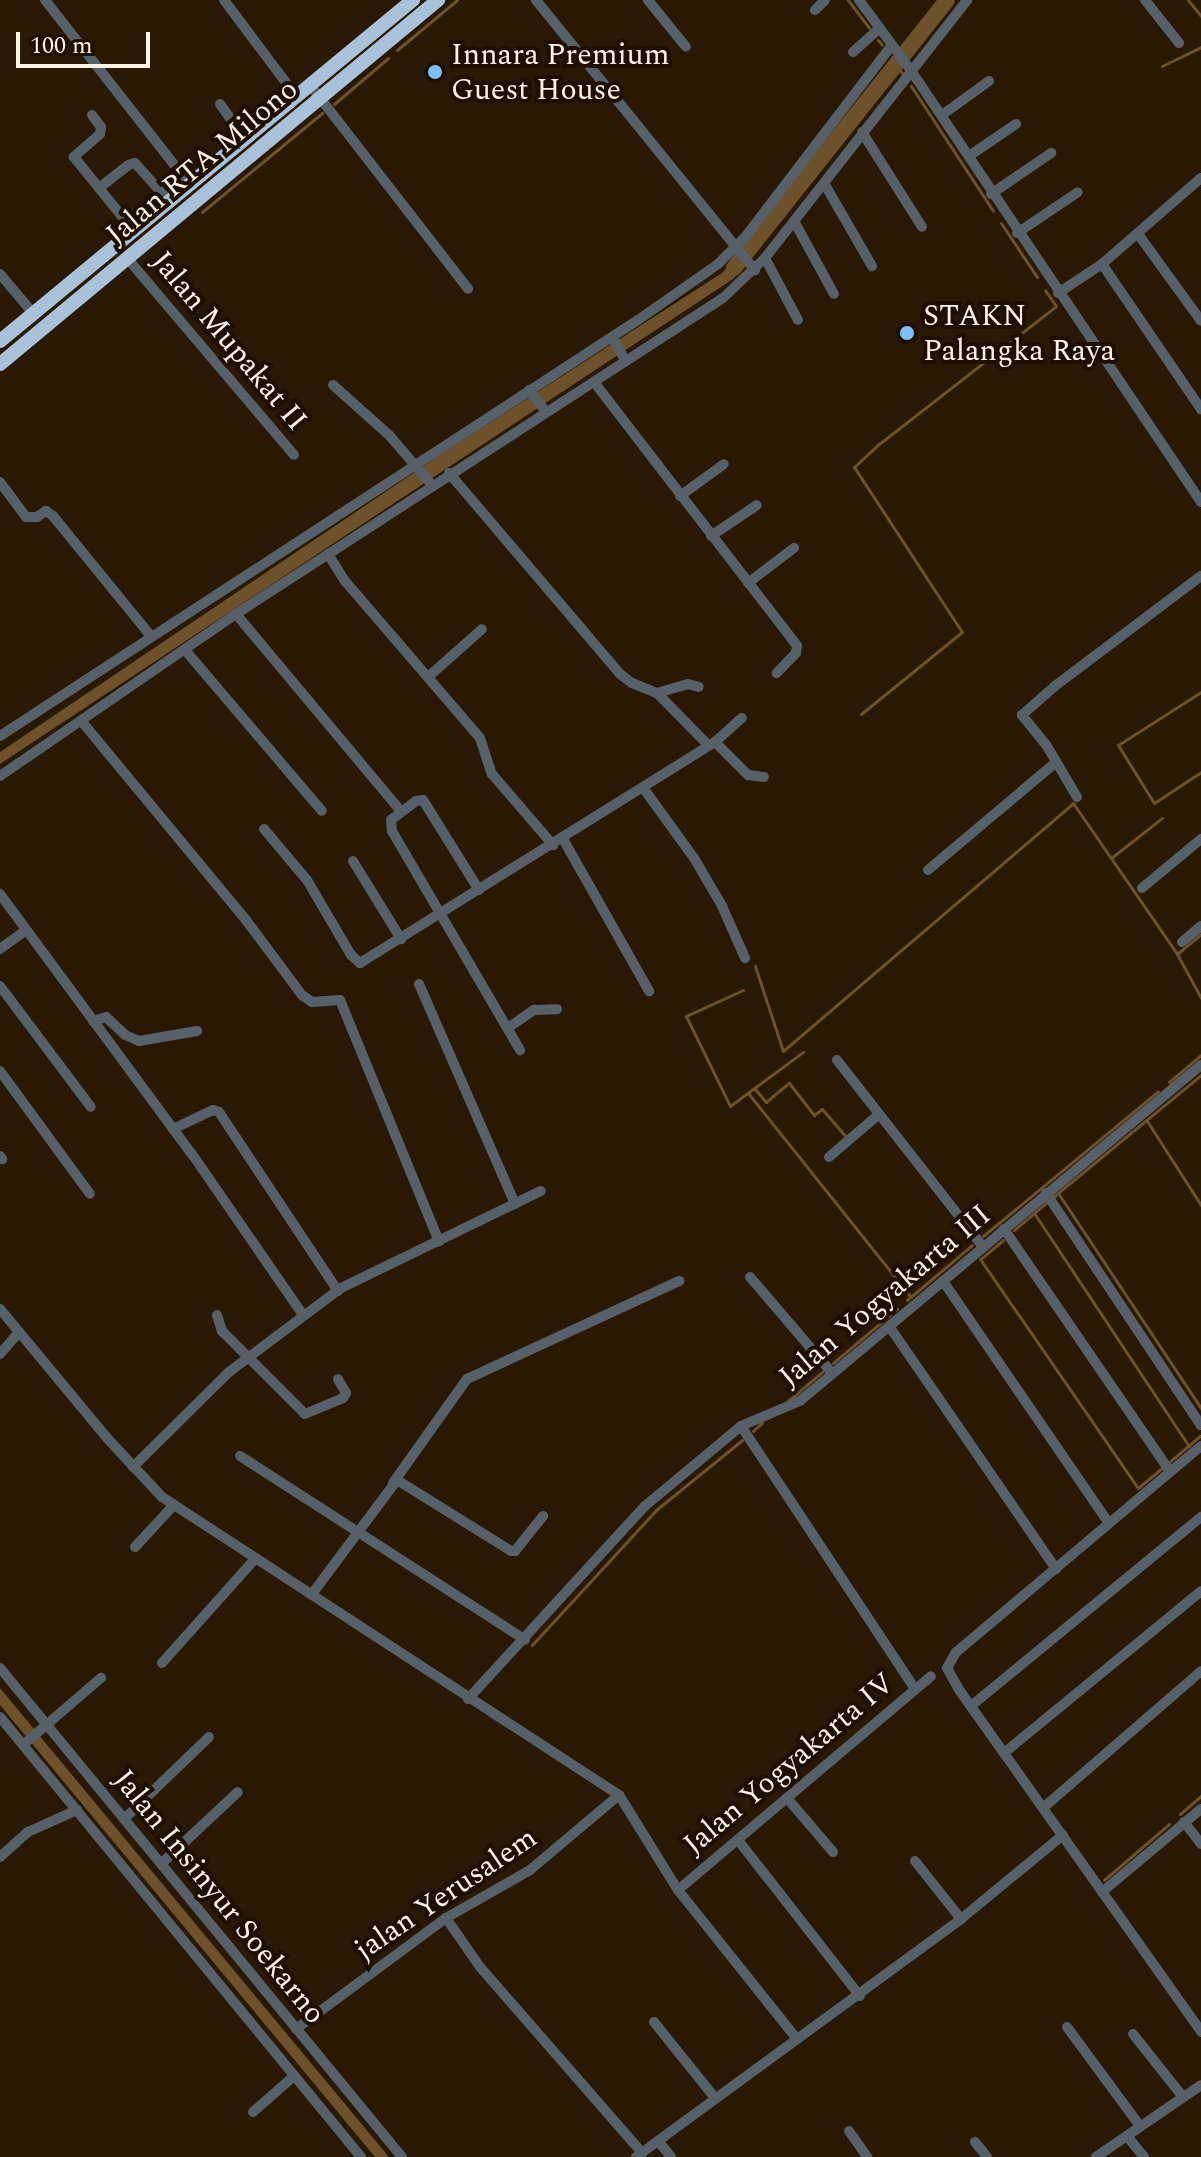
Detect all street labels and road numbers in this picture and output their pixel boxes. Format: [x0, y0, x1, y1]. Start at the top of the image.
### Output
street label: Jalan RTA Milono [99, 71, 305, 253]
street label: Jalan Mupakat II [143, 244, 315, 438]
street label: Jalan Yogyakarta III [772, 1197, 998, 1395]
street label: Jalan Yogyakarta IV [676, 1665, 902, 1863]
street label: Jalan Insinyur Soekarno [105, 1762, 333, 2032]
street label: jalan Yerusalem [348, 1820, 544, 1968]

